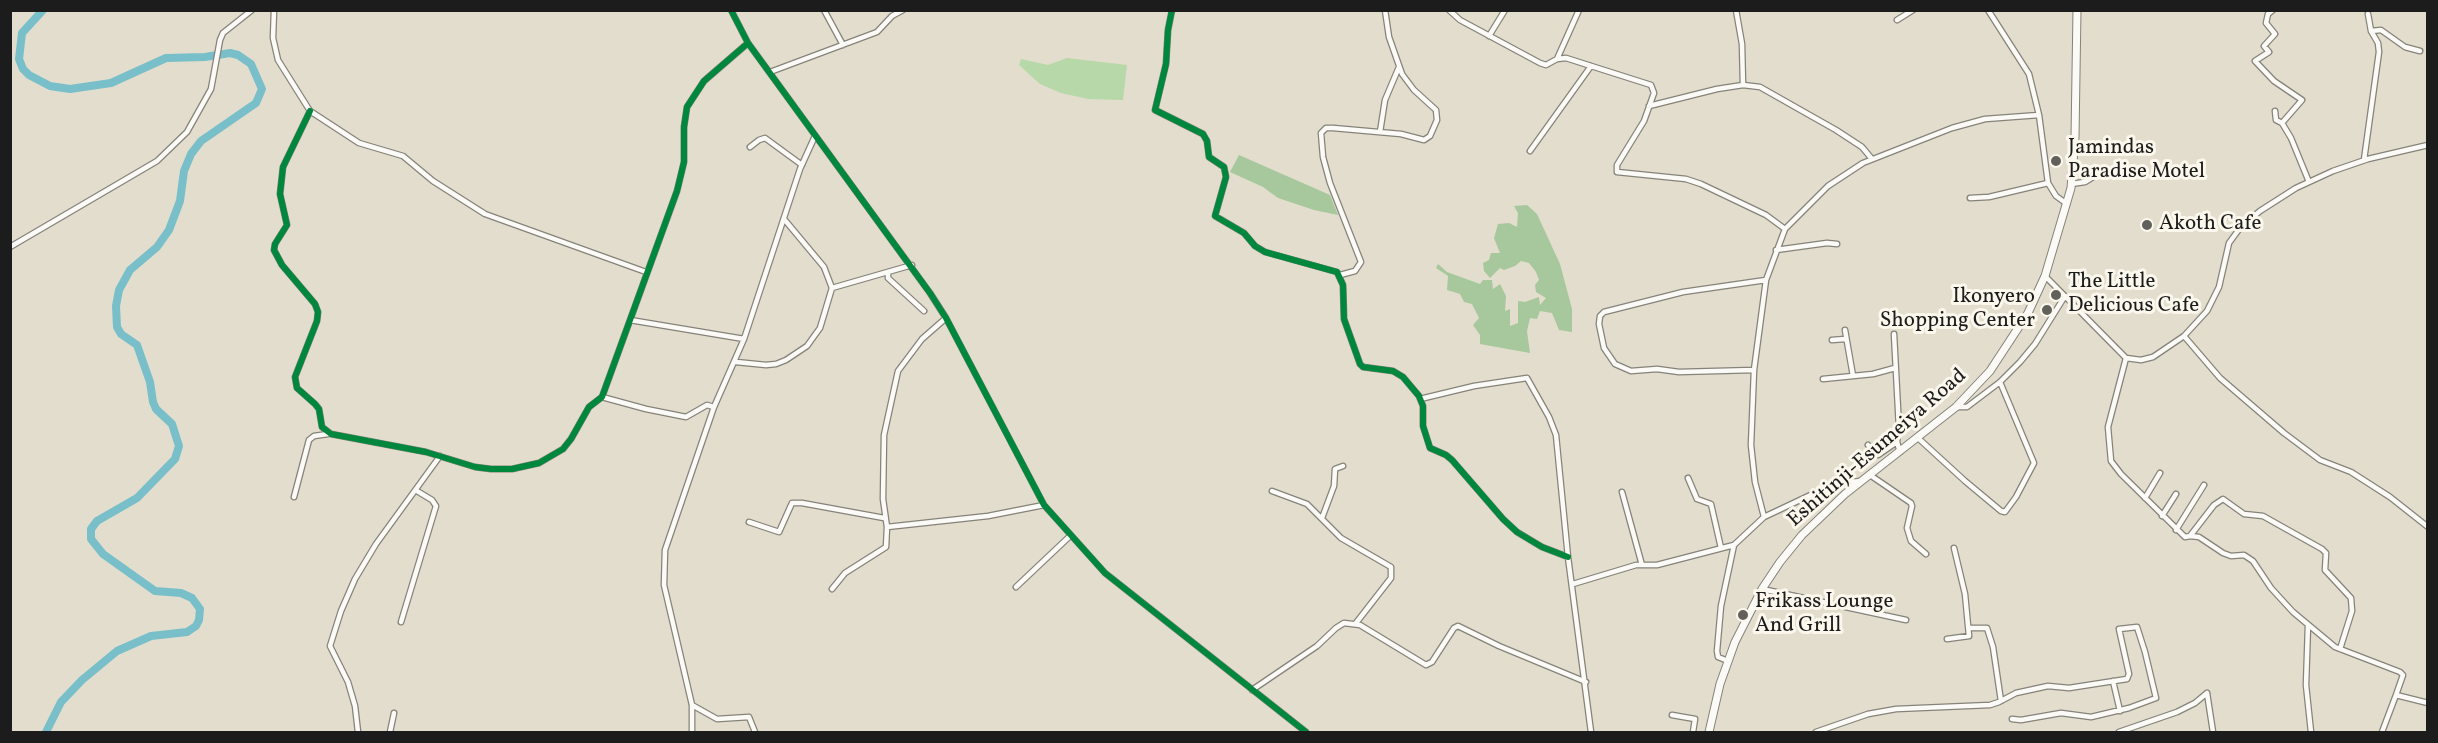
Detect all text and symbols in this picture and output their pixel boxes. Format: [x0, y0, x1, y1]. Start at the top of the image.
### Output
place label: Jamindas Paradise Motel [2068, 136, 2205, 186]
marker: Jamindas Paradise Motel [2049, 154, 2063, 168]
place label: Akoth Cafe [2159, 212, 2261, 238]
marker: Akoth Cafe [2140, 218, 2154, 232]
place label: The Little Delicious Cafe [2068, 270, 2199, 320]
place label: Ikonyero Shopping Center [1880, 285, 2035, 335]
marker: The Little Delicious Cafe [2049, 288, 2063, 302]
marker: Ikonyero Shopping Center [2040, 303, 2054, 317]
street label: Eshitinji-Esumeiya Road [1783, 364, 1973, 534]
place label: Frikass Lounge And Grill [1755, 590, 1893, 640]
marker: Frikass Lounge And Grill [1736, 608, 1750, 622]

